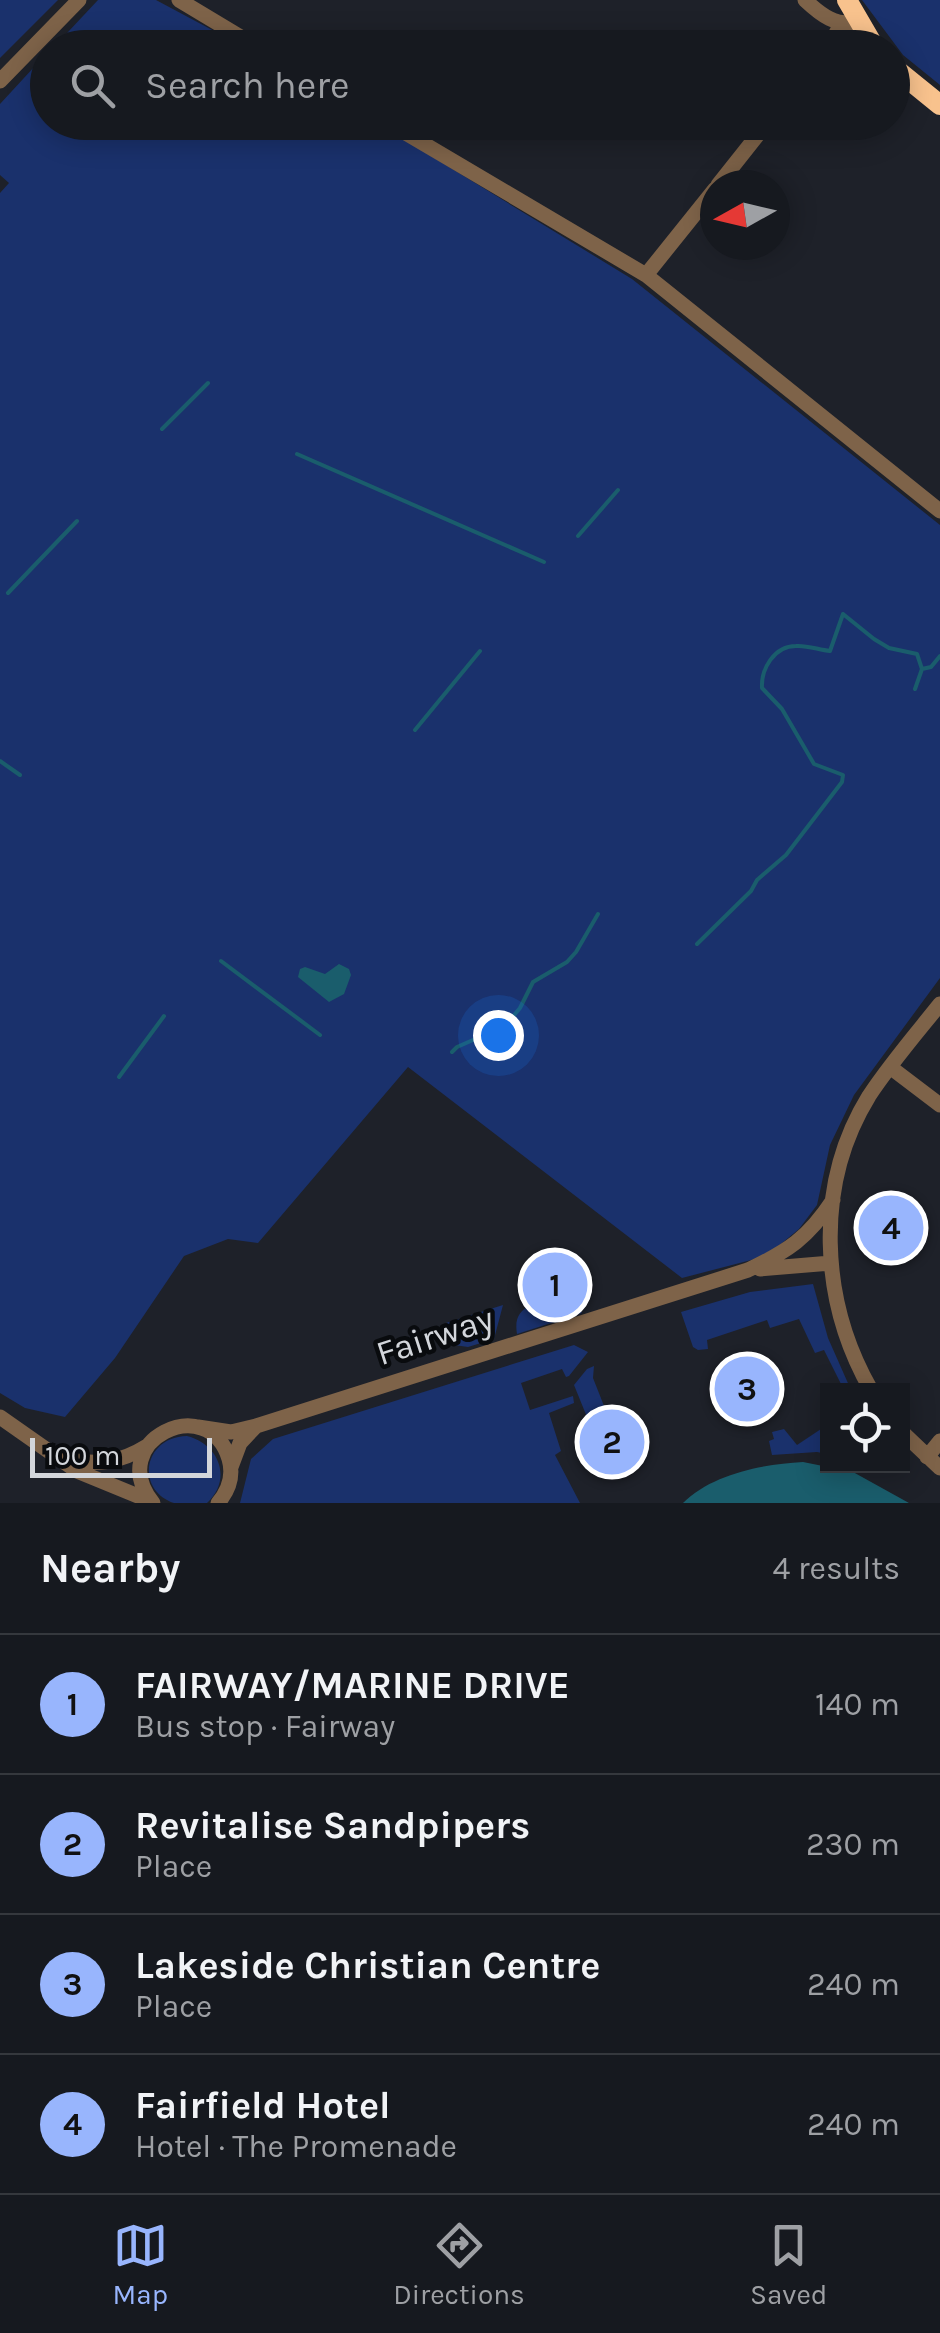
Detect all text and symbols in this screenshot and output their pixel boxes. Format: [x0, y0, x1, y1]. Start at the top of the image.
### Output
search box [30, 30, 910, 140]
icon: search [65, 58, 120, 113]
text: Search here [145, 63, 349, 108]
north arrow [700, 170, 790, 260]
your location [473, 1010, 524, 1061]
pin: 4 [858, 1190, 924, 1266]
pin: 1 [522, 1248, 588, 1322]
street label: Fairway [371, 1298, 499, 1374]
pin: 3 [714, 1352, 780, 1426]
map controls [820, 1383, 910, 1473]
button: locate [820, 1383, 910, 1473]
pin: 2 [580, 1404, 644, 1480]
scale bar [30, 1433, 212, 1478]
text: 100 m [45, 1439, 120, 1472]
text: Nearby [40, 1543, 180, 1593]
text: 4 results [773, 1550, 900, 1587]
text: FAIRWAY/MARINE DRIVE [135, 1663, 570, 1708]
text: 1 [67, 1686, 78, 1723]
text: 140 m [815, 1686, 900, 1723]
text: Bus stop · Fairway [135, 1708, 395, 1745]
text: Revitalise Sandpipers [135, 1803, 530, 1848]
text: 2 [63, 1826, 82, 1863]
text: 230 m [806, 1826, 900, 1863]
text: Place [135, 1848, 212, 1885]
text: Lakeside Christian Centre [135, 1943, 600, 1988]
text: 3 [63, 1966, 82, 2003]
text: 240 m [807, 1966, 900, 2003]
text: Place [135, 1988, 212, 2025]
text: Fairfield Hotel [135, 2083, 391, 2128]
text: 4 [63, 2106, 82, 2143]
text: 240 m [807, 2106, 900, 2143]
text: Hotel · The Promenade [135, 2128, 457, 2165]
tab: Map [113, 2218, 168, 2311]
tab: Directions [393, 2218, 525, 2311]
tab: Saved [750, 2218, 827, 2311]

